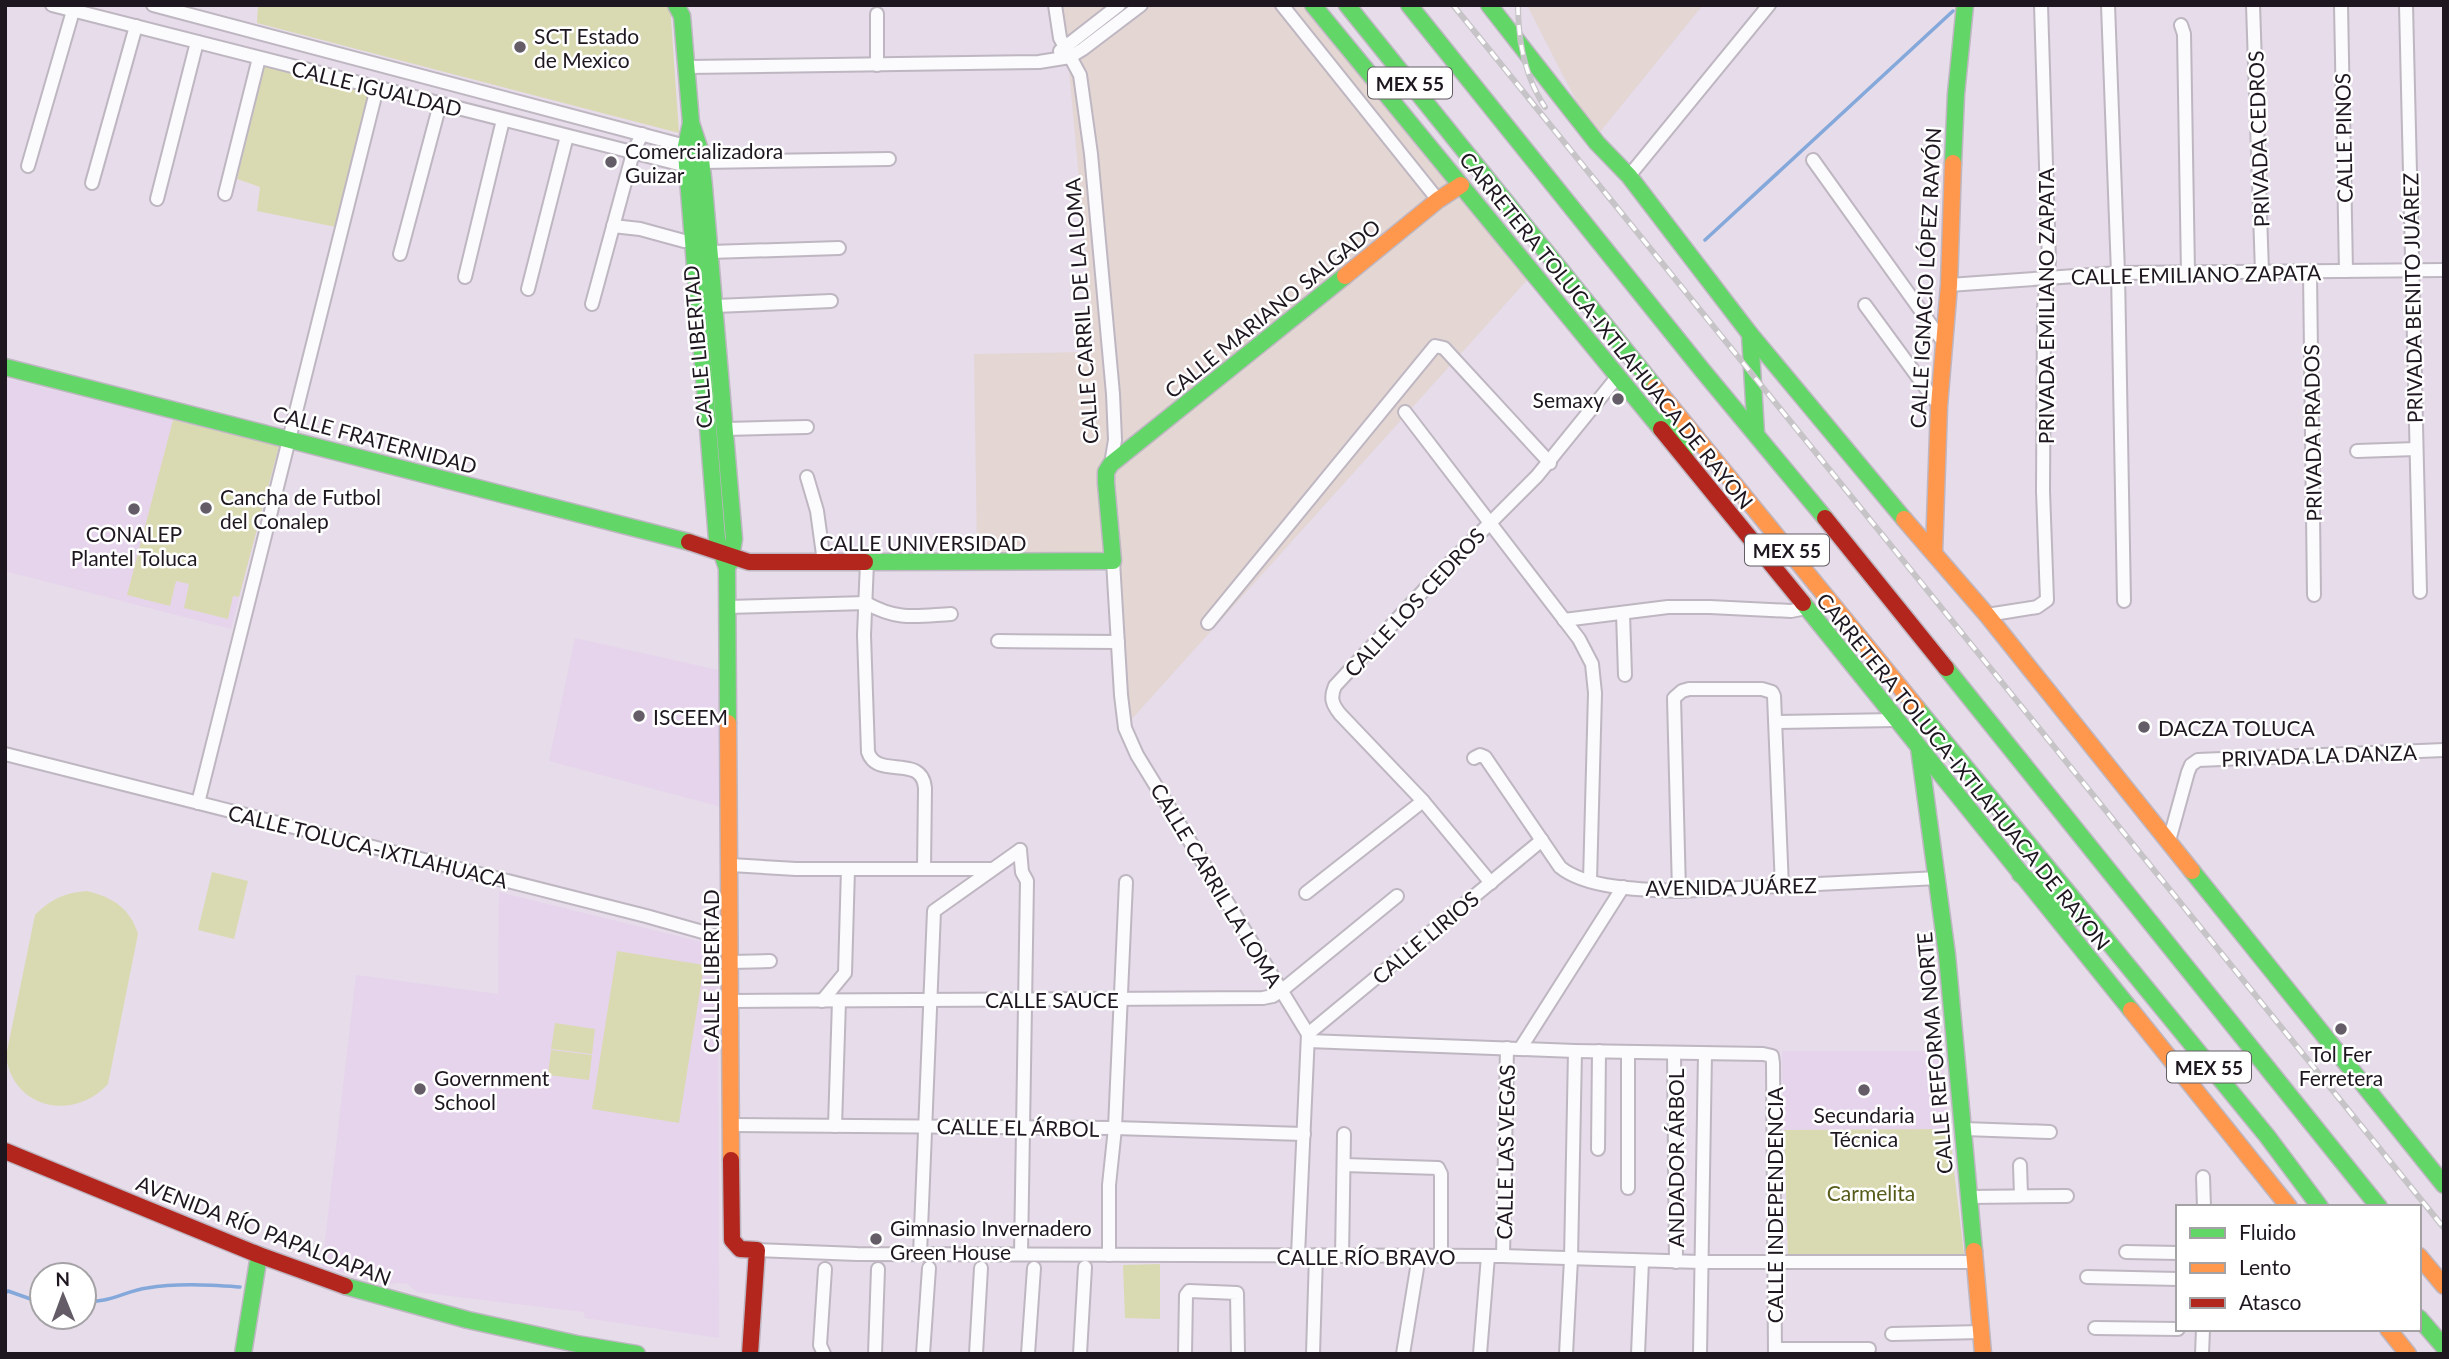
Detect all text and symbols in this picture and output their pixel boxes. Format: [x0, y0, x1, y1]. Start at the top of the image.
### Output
place label: SCT Estado de Mexico [534, 23, 639, 72]
marker: SCT Estado de Mexico [512, 39, 528, 55]
street label: PRIVADA CEDROS [2242, 50, 2274, 228]
street label: CALLE IGUALDAD [289, 55, 465, 121]
road number: MEX 55 [1368, 68, 1452, 99]
street label: CALLE PINOS [2329, 73, 2357, 203]
street label: CALLE IGNACIO LÓPEZ RAYÓN [1905, 127, 1945, 429]
place label: Comercializadora Guizar [625, 138, 783, 187]
street label: CARRETERA TOLUCA-IXTLAHUACA DE RAYON [1455, 146, 1759, 514]
marker: Comercializadora Guizar [603, 154, 619, 170]
street label: PRIVADA EMILIANO ZAPATA [2033, 167, 2058, 444]
street label: PRIVADA BENITO JUÁREZ [2397, 173, 2427, 423]
street label: CALLE CARRIL DE LA LOMA [1059, 176, 1103, 445]
street label: CALLE MARIANO SALGADO [1159, 213, 1385, 403]
street label: CALLE EMILIANO ZAPATA [2071, 259, 2322, 289]
street label: CALLE LIBERTAD [677, 264, 717, 430]
street label: PRIVADA PRADOS [2298, 344, 2326, 522]
place label: Semaxy [1533, 387, 1604, 412]
marker: Semaxy [1610, 391, 1626, 407]
street label: CALLE FRATERNIDAD [270, 400, 480, 478]
place label: Cancha de Futbol del Conalep [220, 484, 381, 533]
marker: Cancha de Futbol del Conalep [198, 500, 214, 516]
marker: CONALEP Plantel Toluca [126, 501, 142, 517]
place label: CONALEP Plantel Toluca [71, 521, 197, 570]
street label: CALLE LOS CEDROS [1339, 522, 1489, 682]
street label: CALLE UNIVERSIDAD [819, 530, 1027, 555]
road number: MEX 55 [1745, 534, 1829, 566]
street label: CARRETERA TOLUCA-IXTLAHUACA DE RAYON [1812, 587, 2116, 955]
place label: ISCEEM [653, 704, 728, 729]
marker: ISCEEM [631, 708, 647, 724]
place label: DACZA TOLUCA [2158, 715, 2316, 740]
marker: DACZA TOLUCA [2136, 719, 2152, 735]
street label: PRIVADA LA DANZA [2221, 739, 2418, 771]
street label: CALLE CARRIL LA LOMA [1146, 778, 1288, 992]
street label: CALLE TOLUCA-IXTLAHUACA [226, 799, 511, 893]
street label: AVENIDA JUÁREZ [1645, 872, 1817, 900]
street label: CALLE LIRIOS [1367, 885, 1483, 989]
street label: CALLE LIBERTAD [698, 889, 723, 1053]
street label: CALLE REFORMA NORTE [1911, 931, 1957, 1175]
street label: CALLE SAUCE [985, 987, 1119, 1012]
marker: Tol Fer Ferretera [2333, 1021, 2349, 1037]
place label: Tol Fer Ferretera [2299, 1041, 2383, 1090]
road number: MEX 55 [2167, 1051, 2251, 1082]
street label: CALLE LAS VEGAS [1491, 1064, 1519, 1240]
place label: Government School [434, 1065, 550, 1114]
street label: ANDADOR ÁRBOL [1663, 1068, 1688, 1248]
marker: Government School [412, 1081, 428, 1097]
marker: Secundaria Técnica [1856, 1082, 1872, 1098]
street label: CALLE INDEPENDENCIA [1762, 1086, 1787, 1323]
place label: Secundaria Técnica [1813, 1102, 1915, 1151]
street label: CALLE EL ÁRBOL [936, 1113, 1100, 1141]
street label: AVENIDA RÍO PAPALOAPAN [133, 1170, 395, 1290]
park label: Carmelita [1827, 1180, 1915, 1205]
legend [2176, 1205, 2421, 1331]
place label: Gimnasio Invernadero Green House [890, 1215, 1092, 1264]
text: Fluido [2239, 1219, 2296, 1244]
marker: Gimnasio Invernadero Green House [868, 1231, 884, 1247]
street label: CALLE RÍO BRAVO [1277, 1244, 1455, 1269]
text: Lento [2239, 1254, 2291, 1279]
north arrow [28, 1261, 98, 1331]
text: N [55, 1267, 70, 1290]
text: Atasco [2239, 1289, 2301, 1314]

